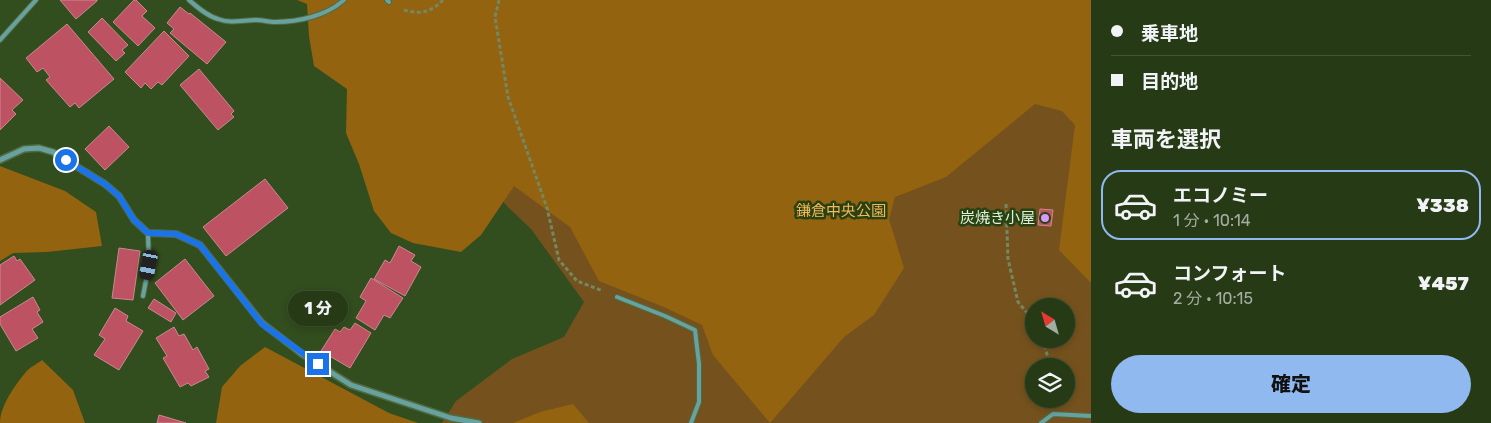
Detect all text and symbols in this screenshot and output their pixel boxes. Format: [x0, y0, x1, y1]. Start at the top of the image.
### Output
text: 乗車地 [1141, 22, 1198, 45]
text: 目的地 [1141, 70, 1198, 93]
text: 車両を選択 [1111, 126, 1221, 153]
route start [55, 149, 77, 171]
icon: car [1113, 183, 1158, 228]
text: エコノミー [1173, 184, 1268, 207]
text: ¥338 [1416, 194, 1469, 217]
park label: 鎌倉中央公園 [796, 202, 886, 220]
place label: 炭焼き小屋 [960, 209, 1035, 227]
text: 1 分 · 10:14 [1173, 211, 1251, 230]
marker: 炭焼き小屋 [1039, 212, 1051, 224]
car [138, 249, 159, 281]
icon: car [1113, 261, 1158, 306]
text: コンフォート [1173, 262, 1286, 285]
text: ¥457 [1418, 272, 1469, 295]
text: 2 分 · 10:15 [1173, 289, 1253, 308]
callout: 1 分 [288, 292, 348, 326]
north arrow [1025, 298, 1075, 348]
map controls [1025, 298, 1075, 408]
text: 1 分 [304, 299, 332, 318]
route end [307, 353, 329, 375]
button: 確定 [1111, 355, 1471, 413]
button: layers [1025, 358, 1075, 408]

